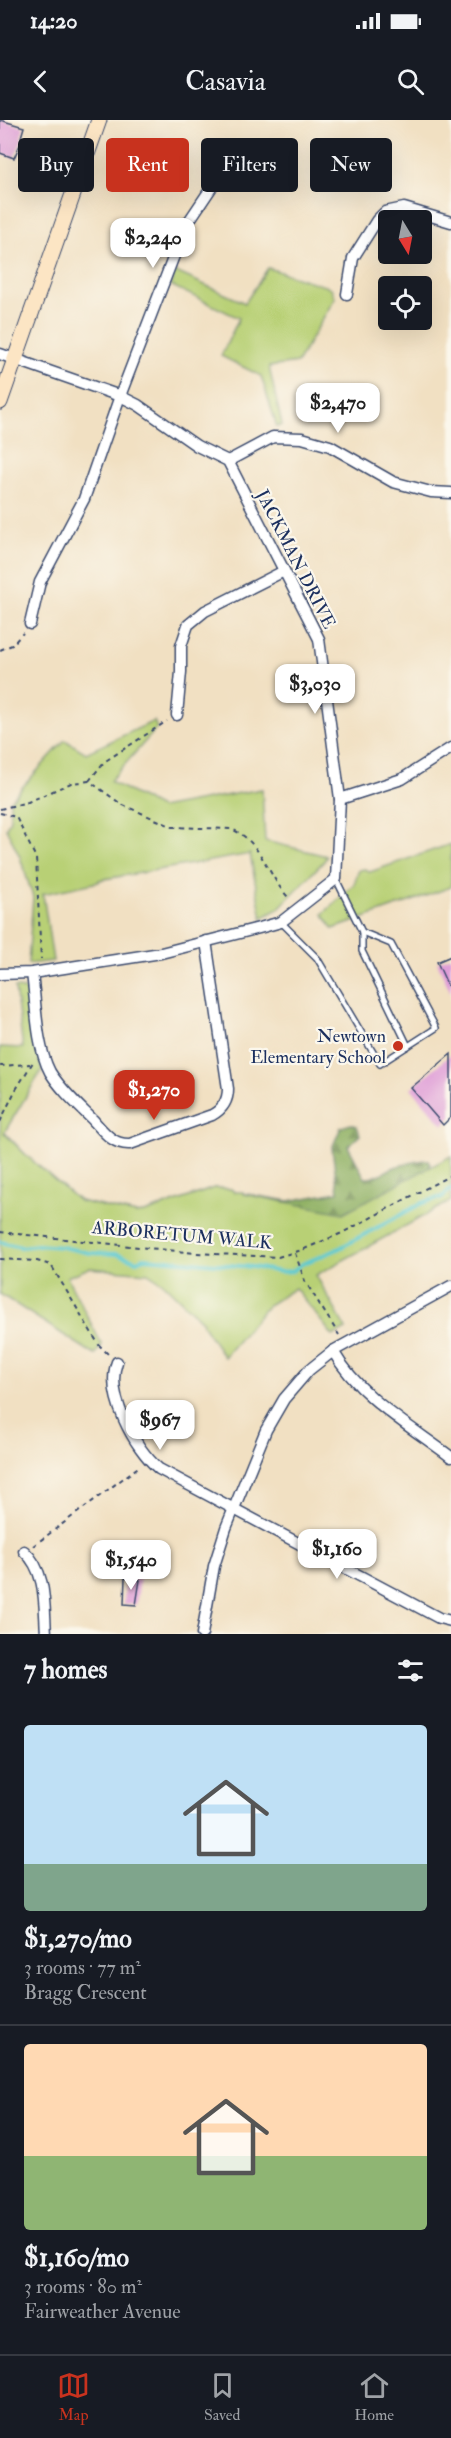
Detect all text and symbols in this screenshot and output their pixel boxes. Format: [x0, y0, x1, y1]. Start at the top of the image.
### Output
text: 14:20 [30, 7, 78, 35]
icon: back [24, 65, 57, 98]
text: Casavia [185, 65, 266, 98]
icon: search [394, 65, 427, 98]
chip: Buy [18, 138, 94, 192]
chip: Rent [106, 138, 189, 192]
chip: Filters [201, 138, 298, 192]
chip: New [310, 138, 392, 192]
north arrow [378, 210, 432, 264]
map controls [378, 210, 432, 330]
pin: $2,240 [104, 218, 202, 269]
text: $2,240 [124, 225, 182, 250]
button: locate [378, 276, 432, 330]
pin: $2,470 [289, 383, 387, 434]
text: $2,470 [310, 390, 366, 415]
street label: JACKMAN DRIVE [250, 485, 341, 633]
pin: $3,030 [266, 664, 364, 715]
text: $3,030 [289, 671, 341, 696]
place label: Newtown Elementary School [250, 1025, 386, 1069]
marker: Newtown Elementary School [391, 1039, 405, 1053]
pin: $1,270 [105, 1070, 203, 1121]
text: $1,270 [128, 1077, 180, 1102]
street label: ARBORETUM WALK [90, 1216, 273, 1255]
pin: $967 [124, 1400, 196, 1451]
text: $967 [140, 1407, 180, 1432]
pin: $1,160 [288, 1529, 386, 1580]
text: $1,160 [312, 1536, 362, 1561]
pin: $1,540 [82, 1540, 180, 1591]
text: $1,540 [105, 1547, 157, 1572]
text: 7 homes [24, 1654, 107, 1686]
icon: filters [394, 1654, 427, 1687]
icon: home [172, 1764, 280, 1872]
text: $1,270/mo [24, 1923, 132, 1955]
text: 3 rooms · 77 m² [24, 1955, 141, 1980]
text: Bragg Crescent [24, 1980, 147, 2005]
icon: home [172, 2083, 280, 2191]
text: $1,160/mo [24, 2242, 129, 2274]
text: 3 rooms · 80 m² [24, 2274, 142, 2299]
text: Fairweather Avenue [24, 2299, 181, 2324]
tab: Map [57, 2369, 90, 2425]
tab: Saved [204, 2369, 240, 2425]
tab: Home [354, 2369, 394, 2425]

